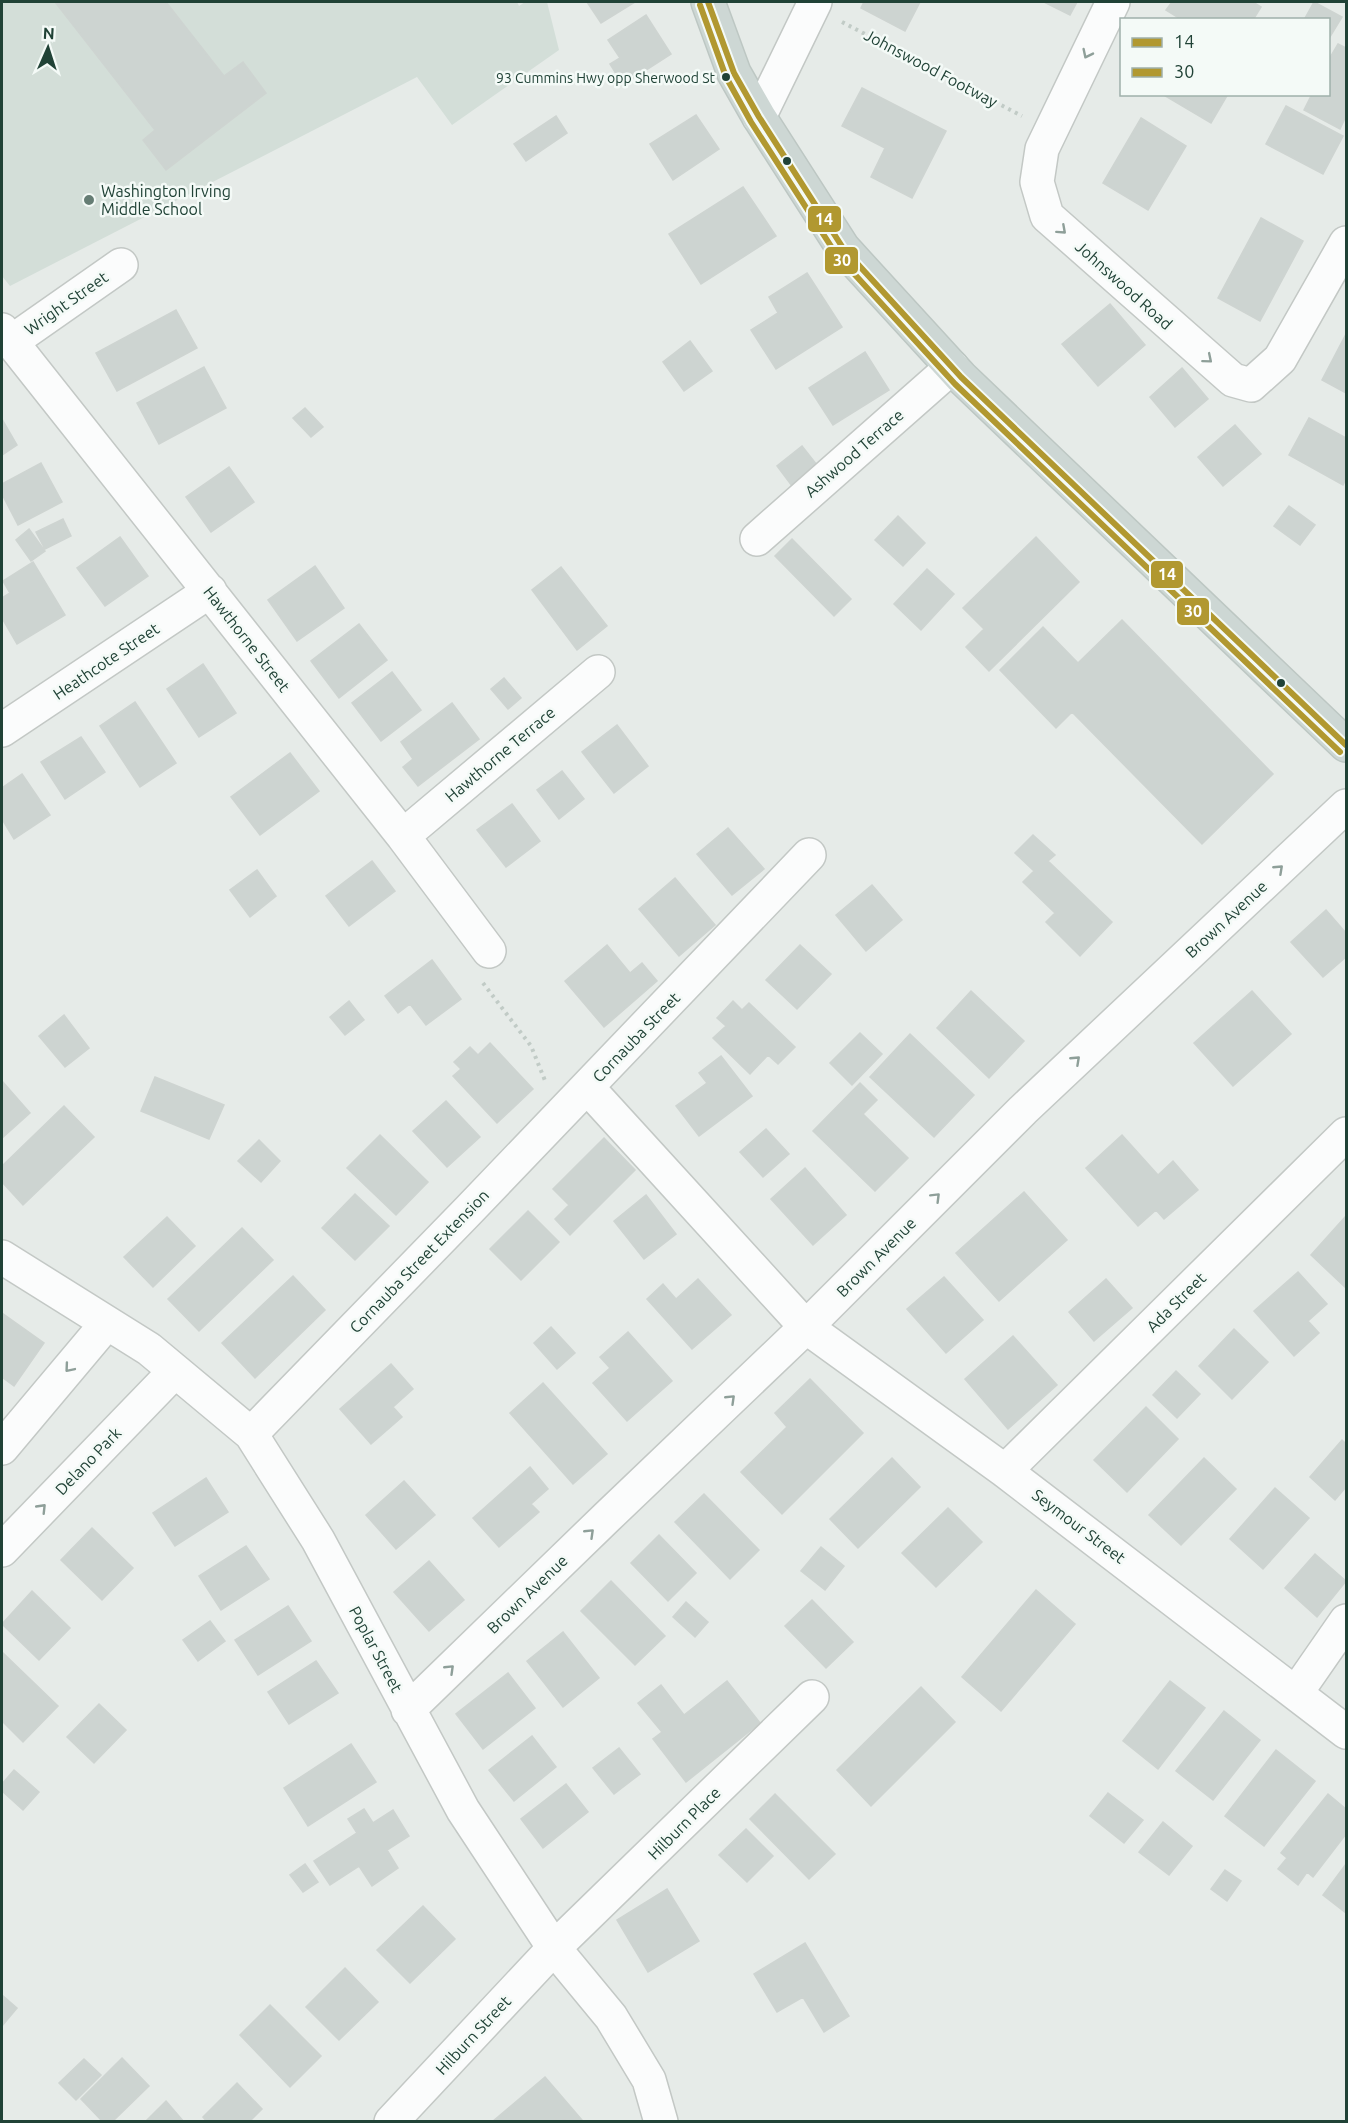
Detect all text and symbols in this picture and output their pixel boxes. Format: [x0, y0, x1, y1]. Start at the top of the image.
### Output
north arrow [18, 18, 78, 78]
legend [1120, 18, 1330, 96]
text: N [42, 24, 55, 42]
street label: Johnswood Footway [861, 25, 1001, 111]
text: 14 [1174, 31, 1194, 51]
one-way arrow [1083, 48, 1095, 59]
text: 30 [1174, 61, 1194, 81]
place label: 93 Cummins Hwy opp Sherwood St [496, 70, 715, 86]
marker: 93 Cummins Hwy opp Sherwood St [720, 71, 732, 83]
unlabelled marker [781, 155, 793, 167]
place label: Washington Irving Middle School [101, 182, 231, 218]
marker: Washington Irving Middle School [82, 193, 96, 207]
line badge: 14 [807, 205, 842, 233]
text: 14 [815, 210, 833, 228]
one-way arrow [1056, 223, 1066, 234]
street label: Johnswood Road [1072, 237, 1176, 333]
line badge: 30 [824, 246, 859, 275]
text: 30 [833, 251, 851, 269]
street label: Wright Street [21, 267, 112, 338]
one-way arrow [1201, 352, 1212, 363]
street label: Ashwood Terrace [801, 405, 907, 501]
line badge: 14 [1150, 560, 1184, 589]
text: 14 [1158, 565, 1176, 583]
street label: Hawthorne Street [200, 583, 294, 696]
line badge: 30 [1176, 597, 1210, 626]
text: 30 [1184, 602, 1202, 620]
street label: Heathcote Street [50, 619, 163, 703]
unlabelled marker [1275, 677, 1287, 689]
street label: Hawthorne Terrace [441, 703, 559, 805]
one-way arrow [1273, 865, 1283, 876]
street label: Brown Avenue [1182, 877, 1270, 961]
street label: Cornauba Street [589, 988, 684, 1086]
one-way arrow [1069, 1056, 1080, 1067]
street label: Cornauba Street Extension [346, 1186, 492, 1336]
one-way arrow [929, 1193, 940, 1204]
street label: Brown Avenue [833, 1214, 919, 1300]
street label: Ada Street [1143, 1268, 1210, 1335]
one-way arrow [65, 1361, 76, 1372]
one-way arrow [724, 1395, 735, 1406]
street label: Delano Park [51, 1424, 125, 1498]
street label: Seymour Street [1029, 1485, 1130, 1567]
one-way arrow [35, 1505, 46, 1515]
one-way arrow [582, 1530, 593, 1541]
street label: Brown Avenue [483, 1551, 571, 1637]
street label: Poplar Street [346, 1603, 407, 1696]
one-way arrow [443, 1665, 453, 1676]
street label: Hilburn Place [644, 1783, 724, 1863]
street label: Hilburn Street [432, 1991, 515, 2078]

